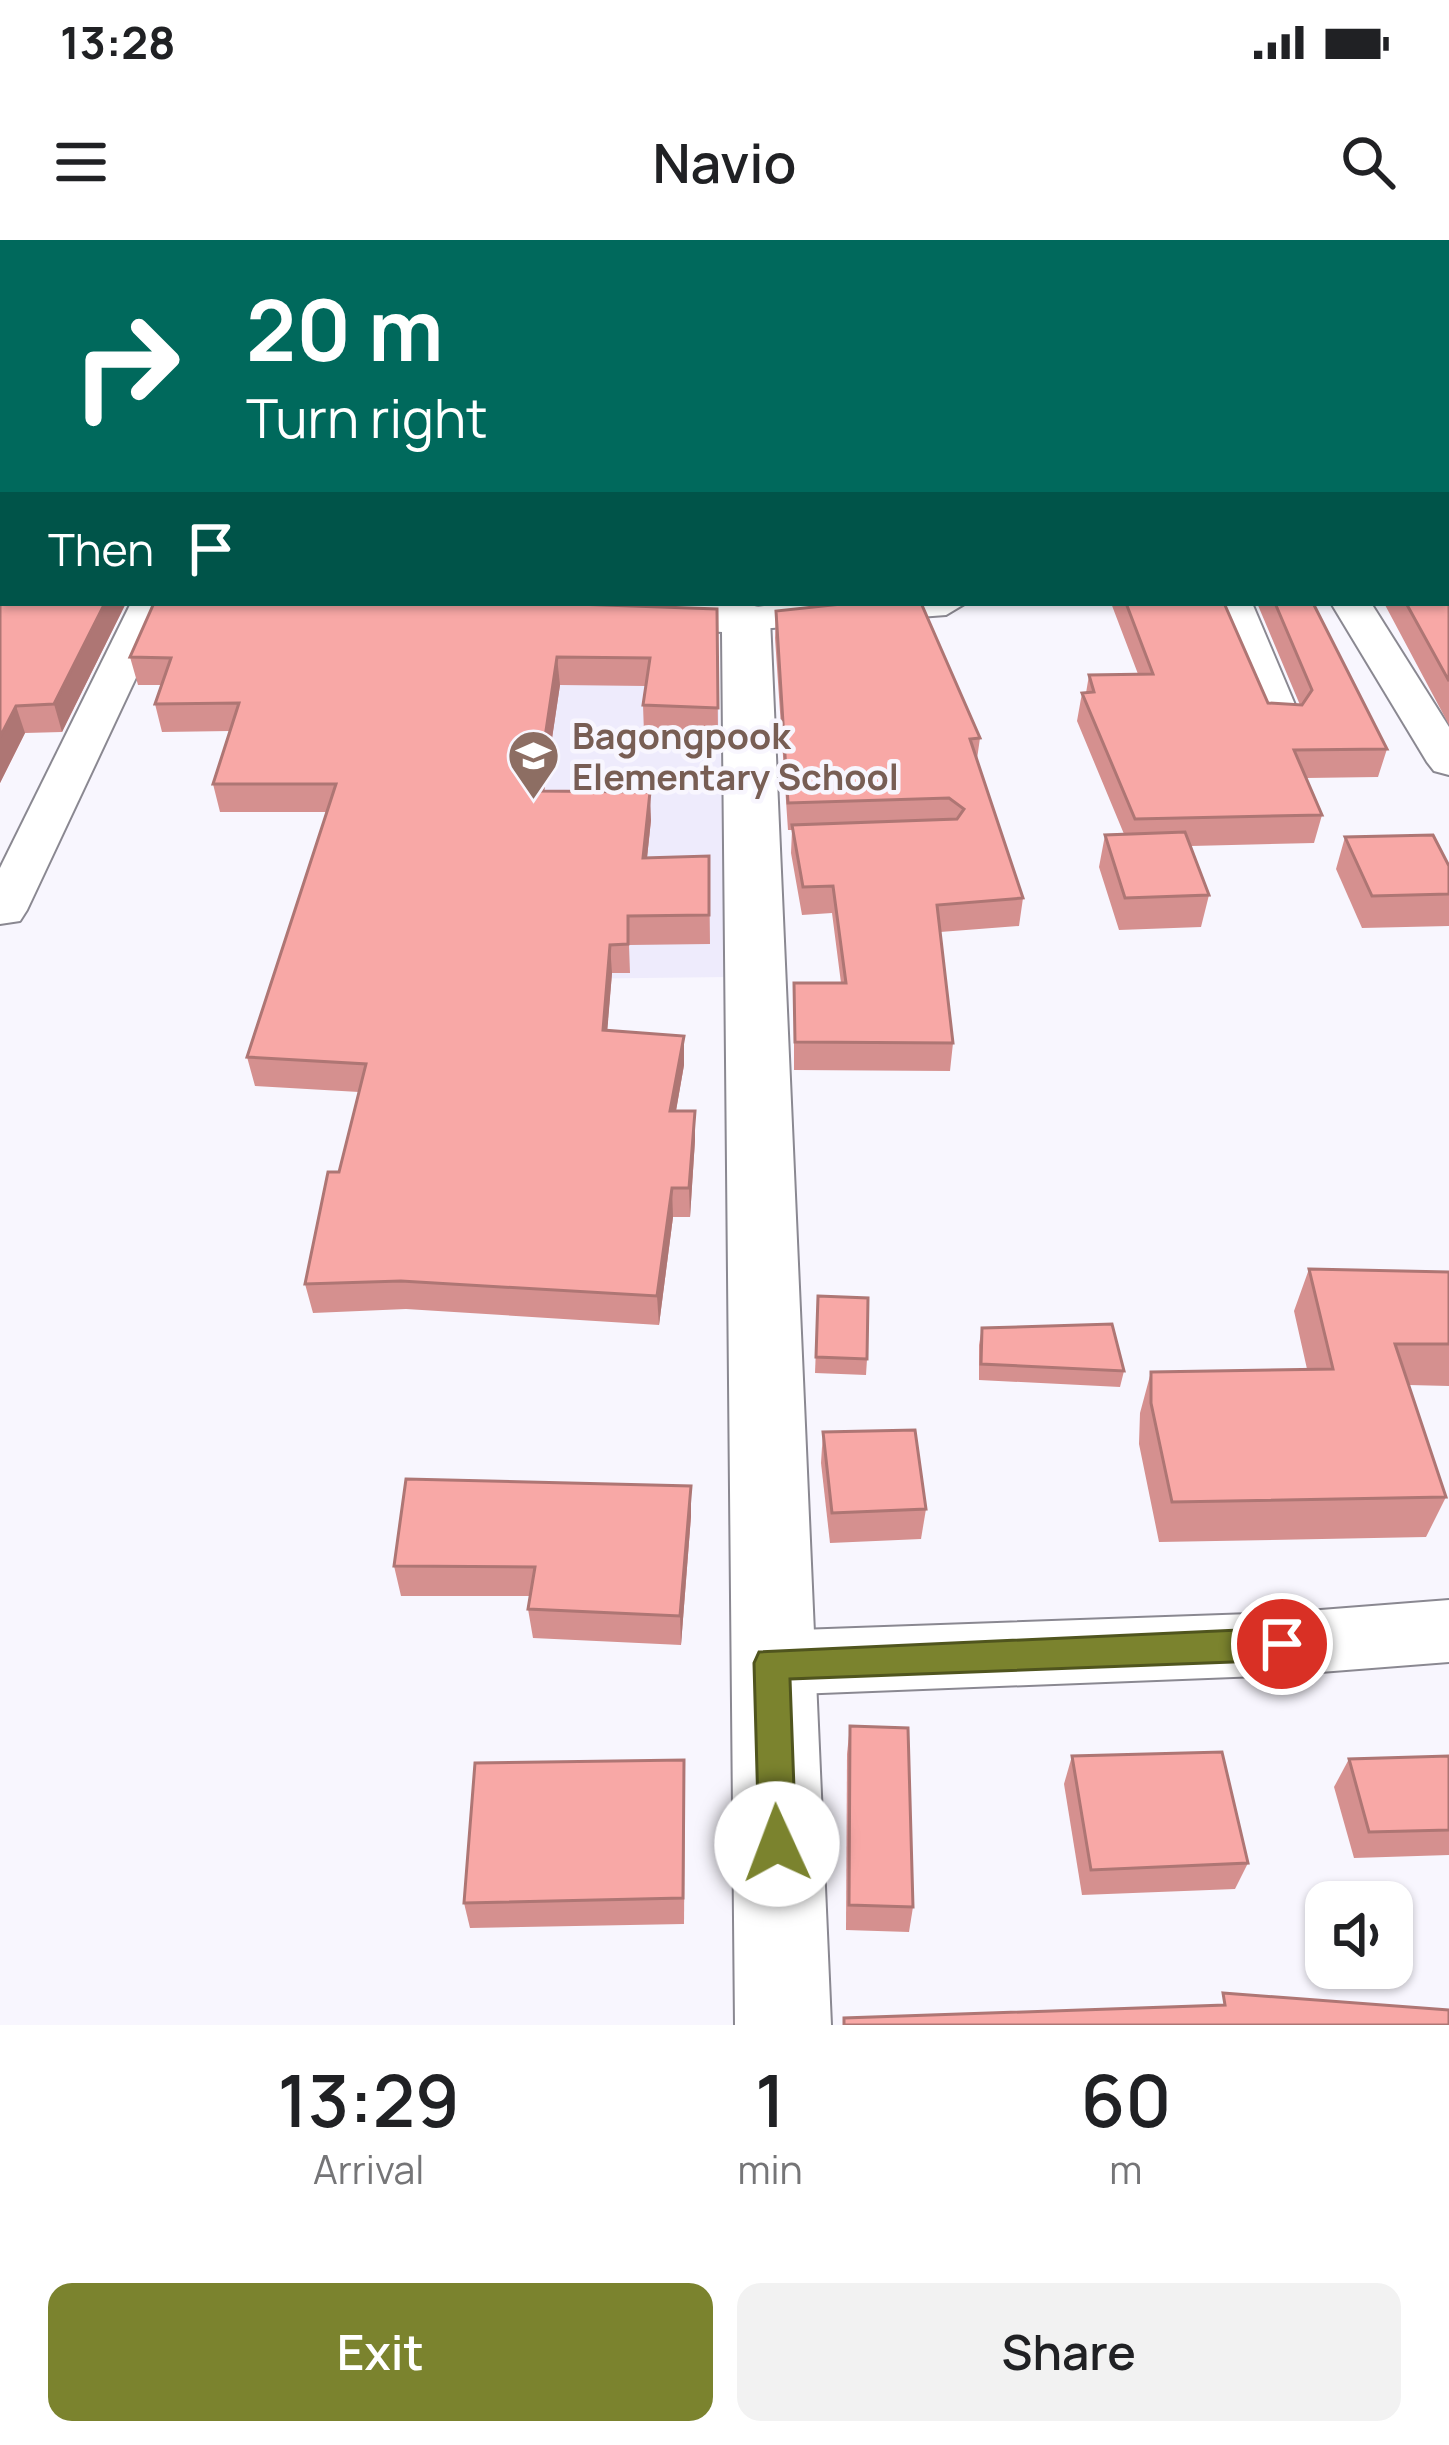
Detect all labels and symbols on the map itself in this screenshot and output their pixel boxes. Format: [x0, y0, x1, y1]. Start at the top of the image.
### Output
place label: Bagongpook Elementary School [572, 711, 899, 801]
school or university icon: Bagongpook Elementary School [505, 728, 561, 802]
pin [1231, 1593, 1333, 1695]
position arrow [714, 1781, 840, 1907]

